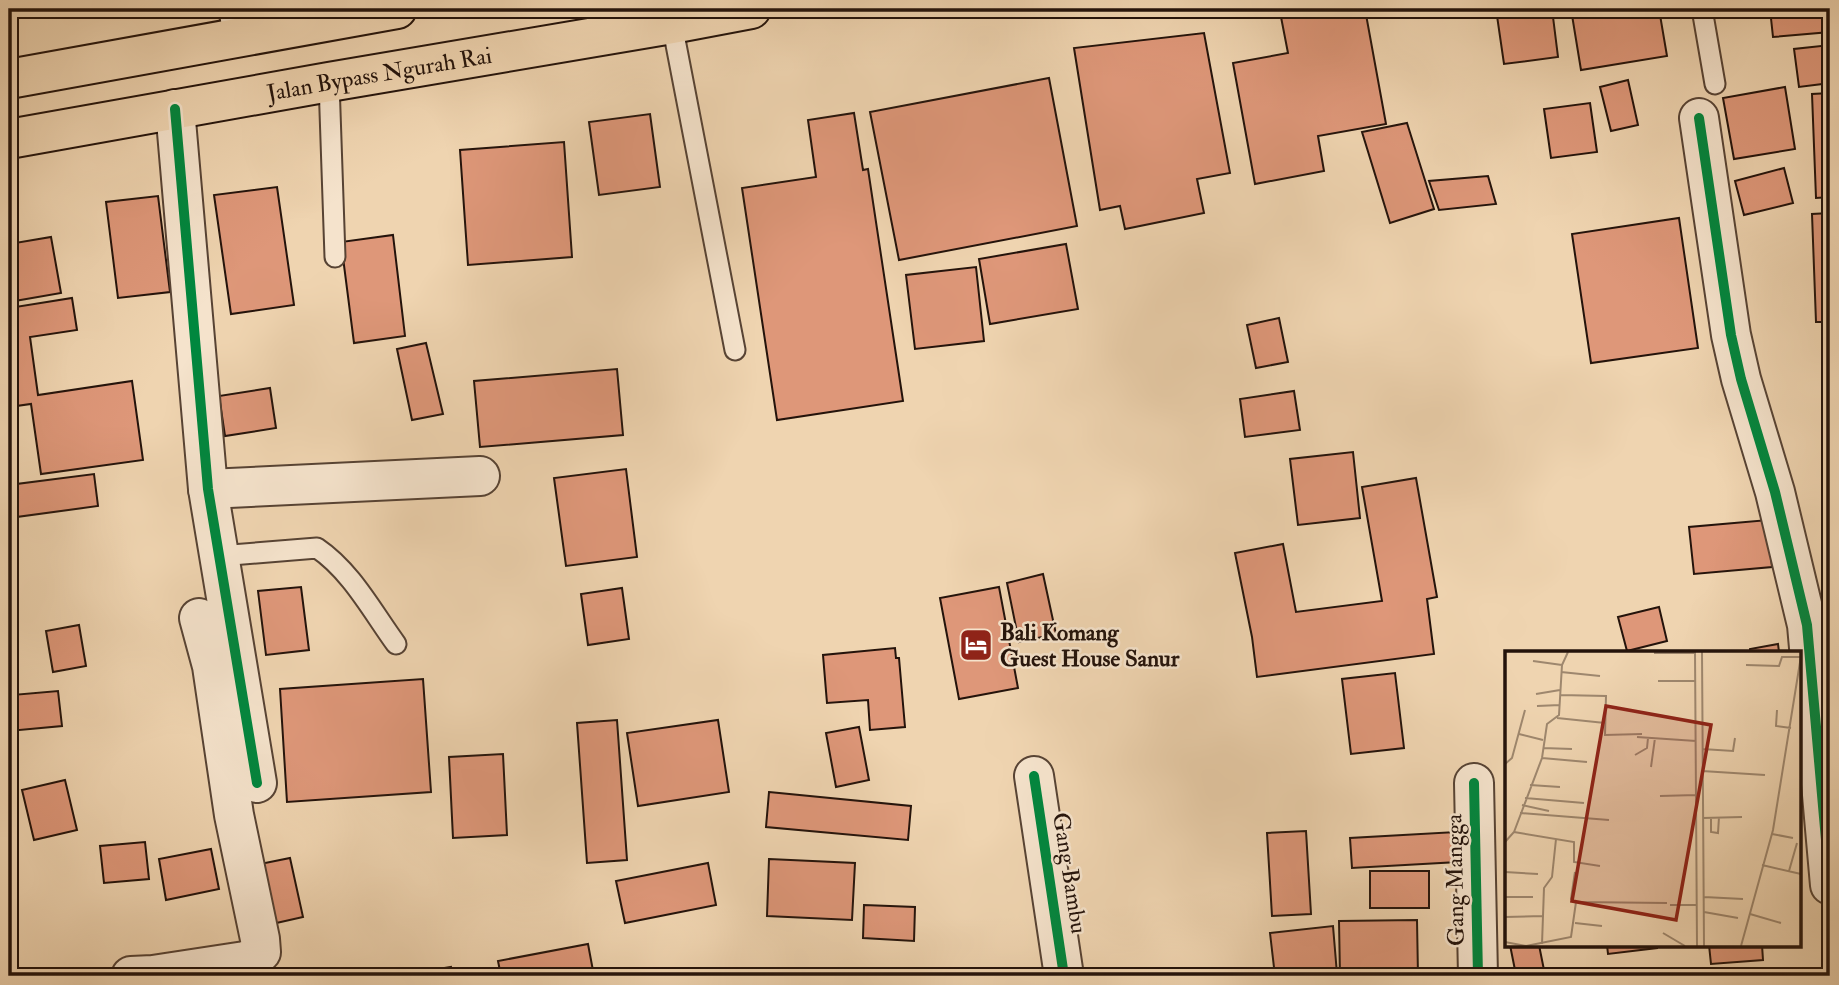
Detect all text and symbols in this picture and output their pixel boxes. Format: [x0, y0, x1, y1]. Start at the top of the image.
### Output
street label: Jalan Bypass Ngurah Rai [264, 40, 494, 107]
place label: Bali Komang Guest House Sanur [1000, 618, 1180, 673]
hotel icon: Bali Komang Guest House Sanur [957, 626, 995, 664]
inset map [1505, 651, 1800, 946]
street label: Gang Bambu [1046, 810, 1094, 936]
street label: Gang Mangga [1439, 813, 1471, 946]

